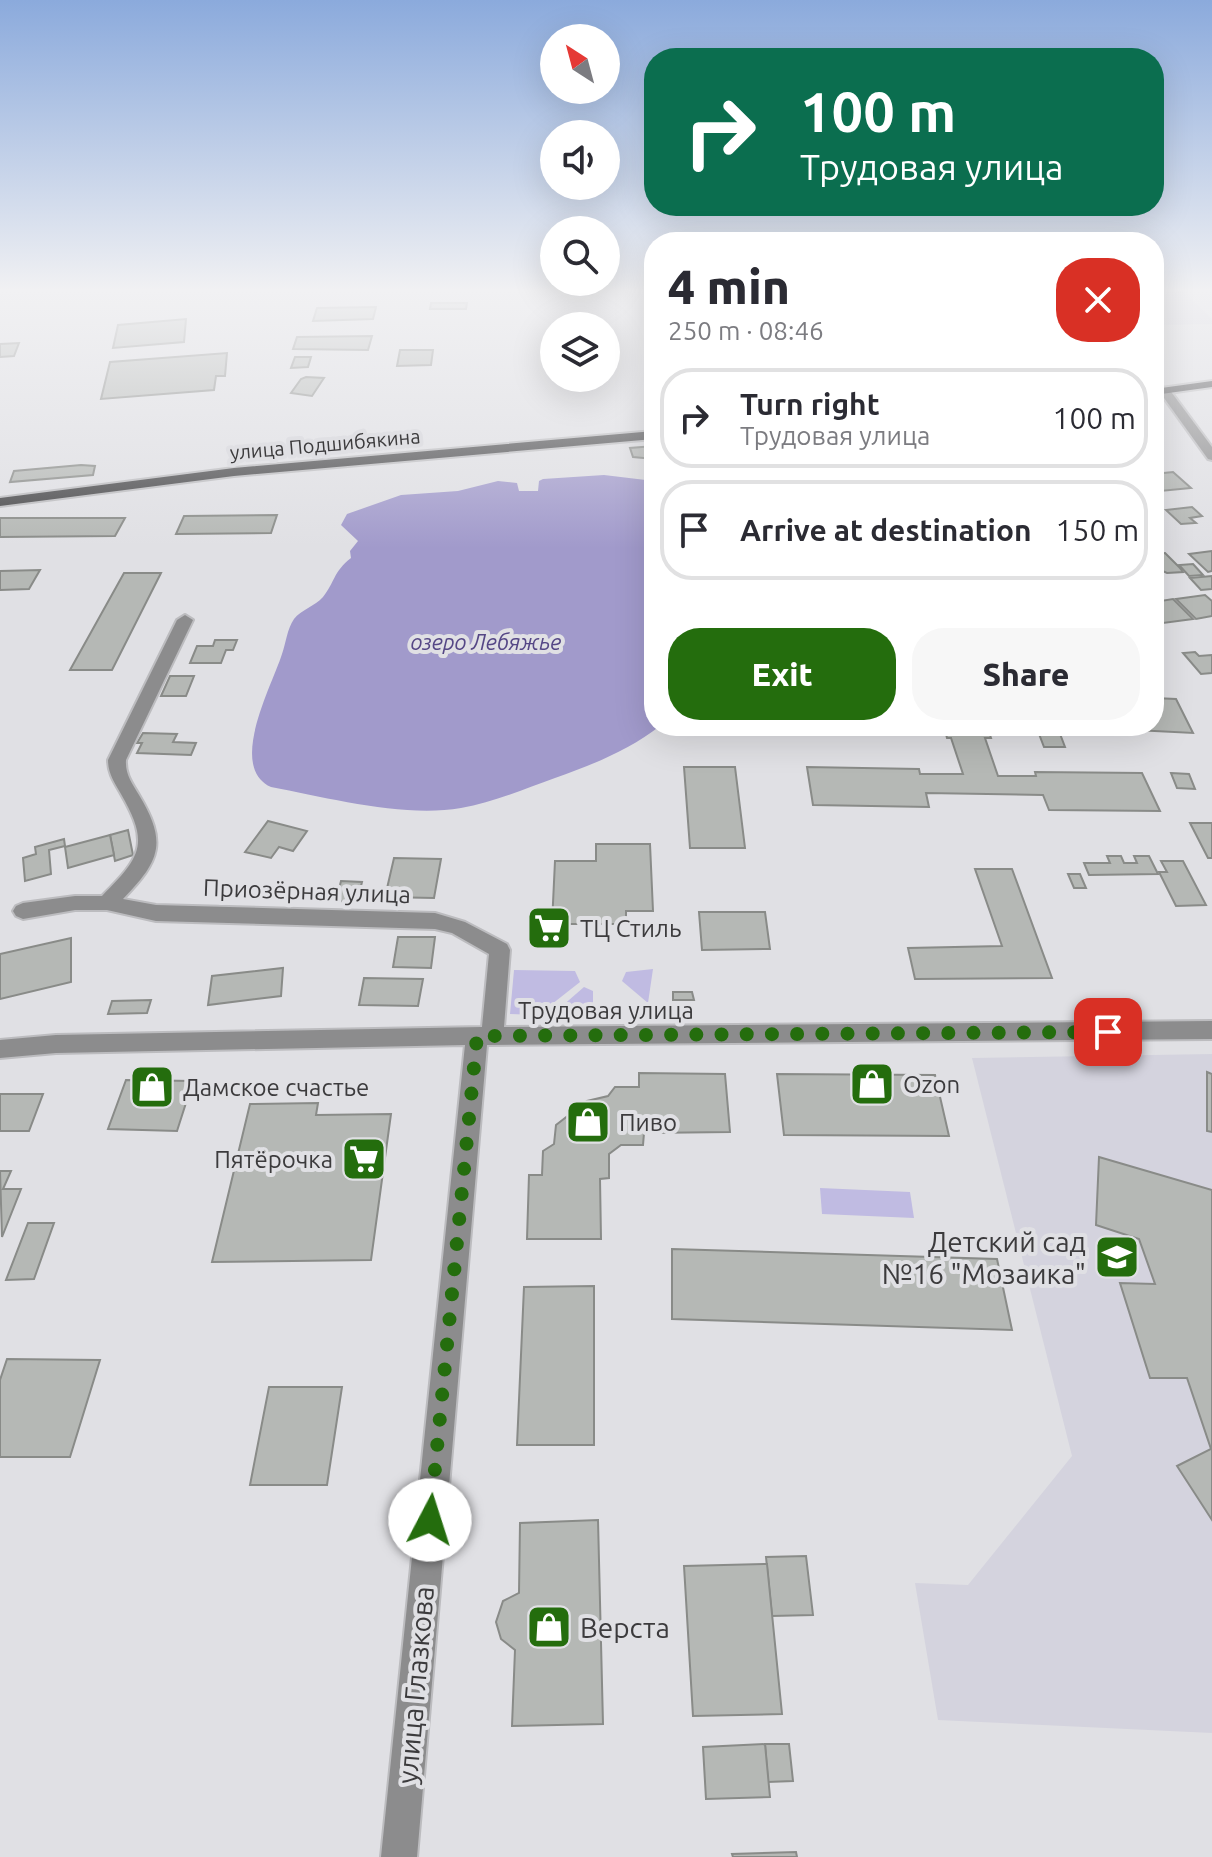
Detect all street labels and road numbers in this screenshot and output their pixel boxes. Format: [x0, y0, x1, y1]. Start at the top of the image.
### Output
street label: улица Подшибякина [229, 424, 421, 464]
street label: Приозёрная улица [203, 874, 411, 908]
street label: Трудовая улица [518, 997, 694, 1024]
street label: улица Глазкова [391, 1585, 439, 1785]

